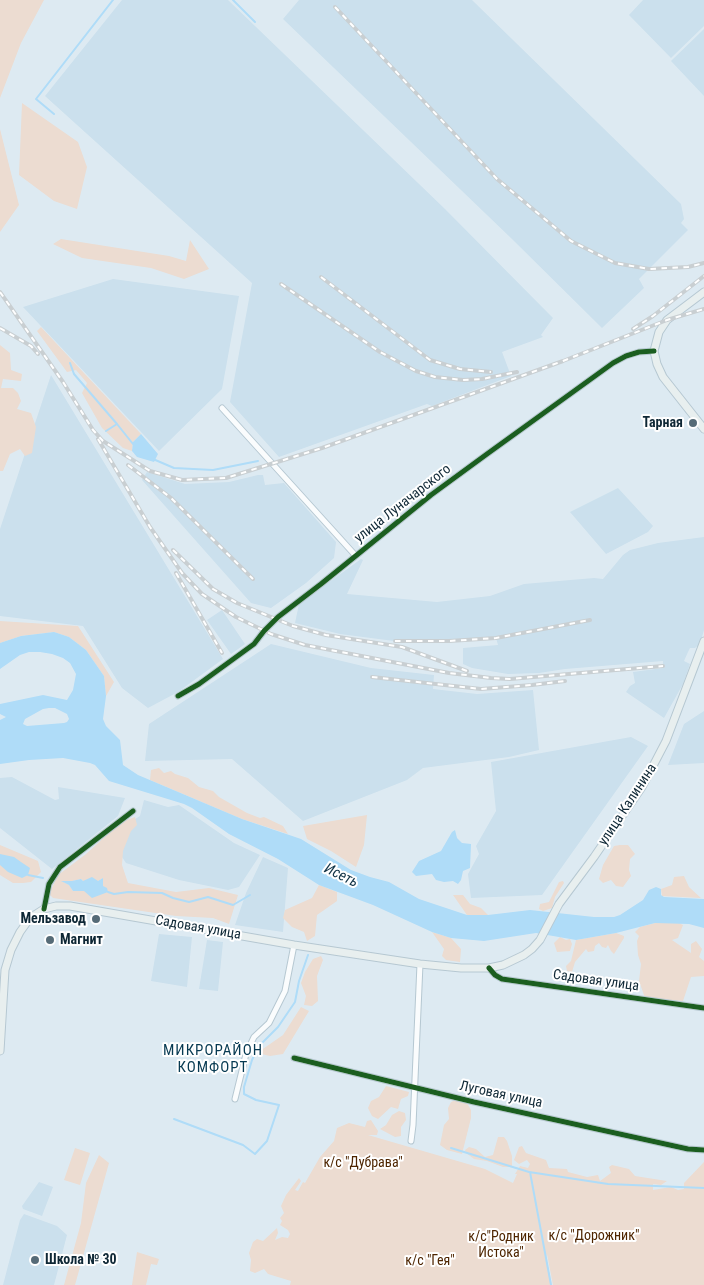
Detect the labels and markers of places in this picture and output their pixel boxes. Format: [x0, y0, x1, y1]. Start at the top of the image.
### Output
place label: Тарная [643, 415, 683, 431]
marker: Тарная [687, 417, 699, 429]
place label: Мельзавод [20, 911, 86, 927]
marker: Мельзавод [90, 913, 102, 925]
place label: Магнит [60, 932, 103, 948]
marker: Магнит [44, 934, 56, 946]
place label: Школа № 30 [45, 1252, 117, 1268]
marker: Школа № 30 [29, 1254, 41, 1266]

